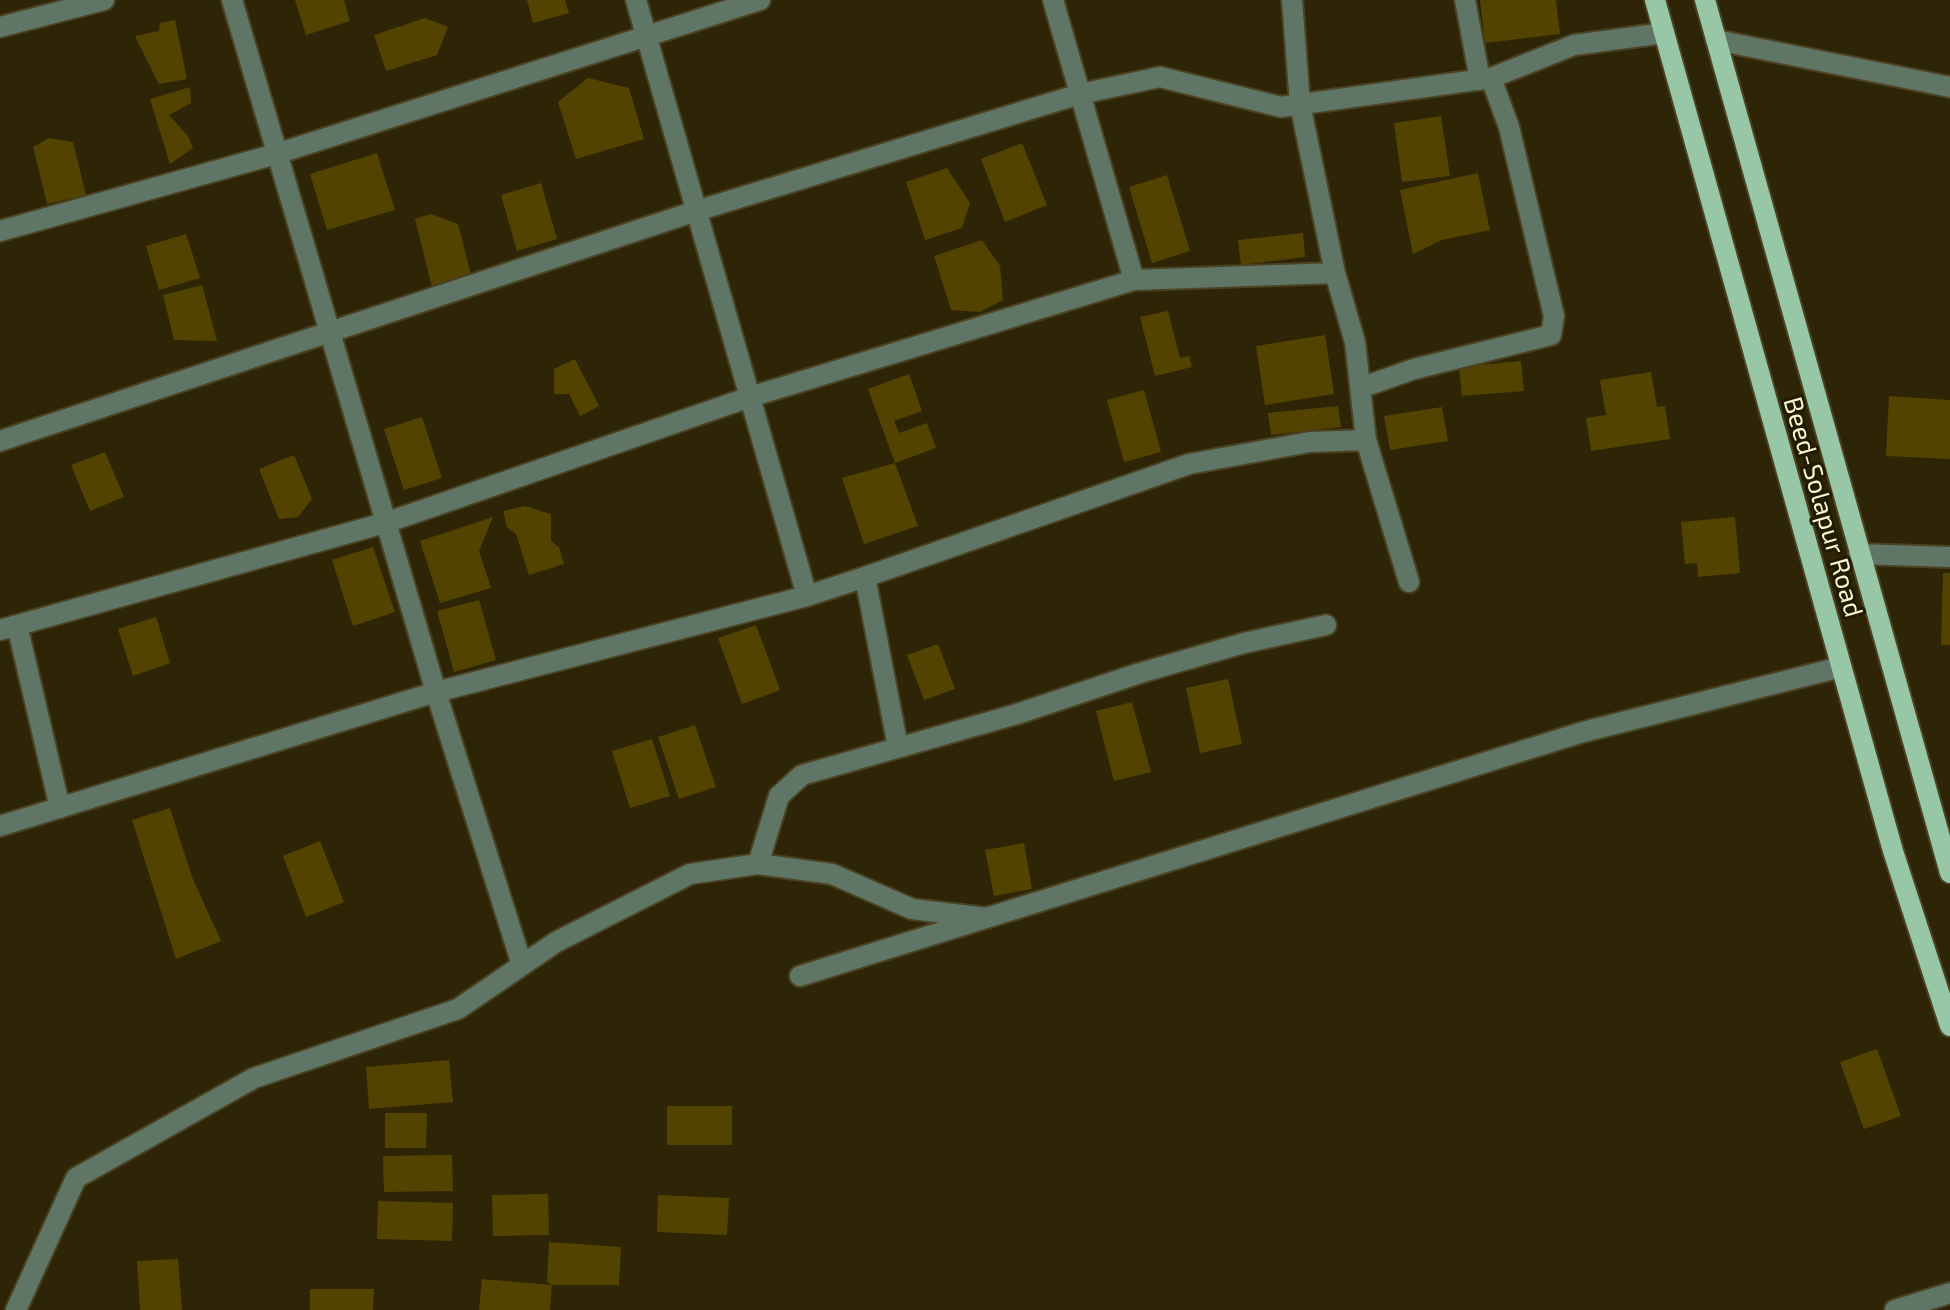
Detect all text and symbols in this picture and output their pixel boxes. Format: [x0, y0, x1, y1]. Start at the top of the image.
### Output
street label: Beed-Solapur Road [1777, 393, 1869, 621]

